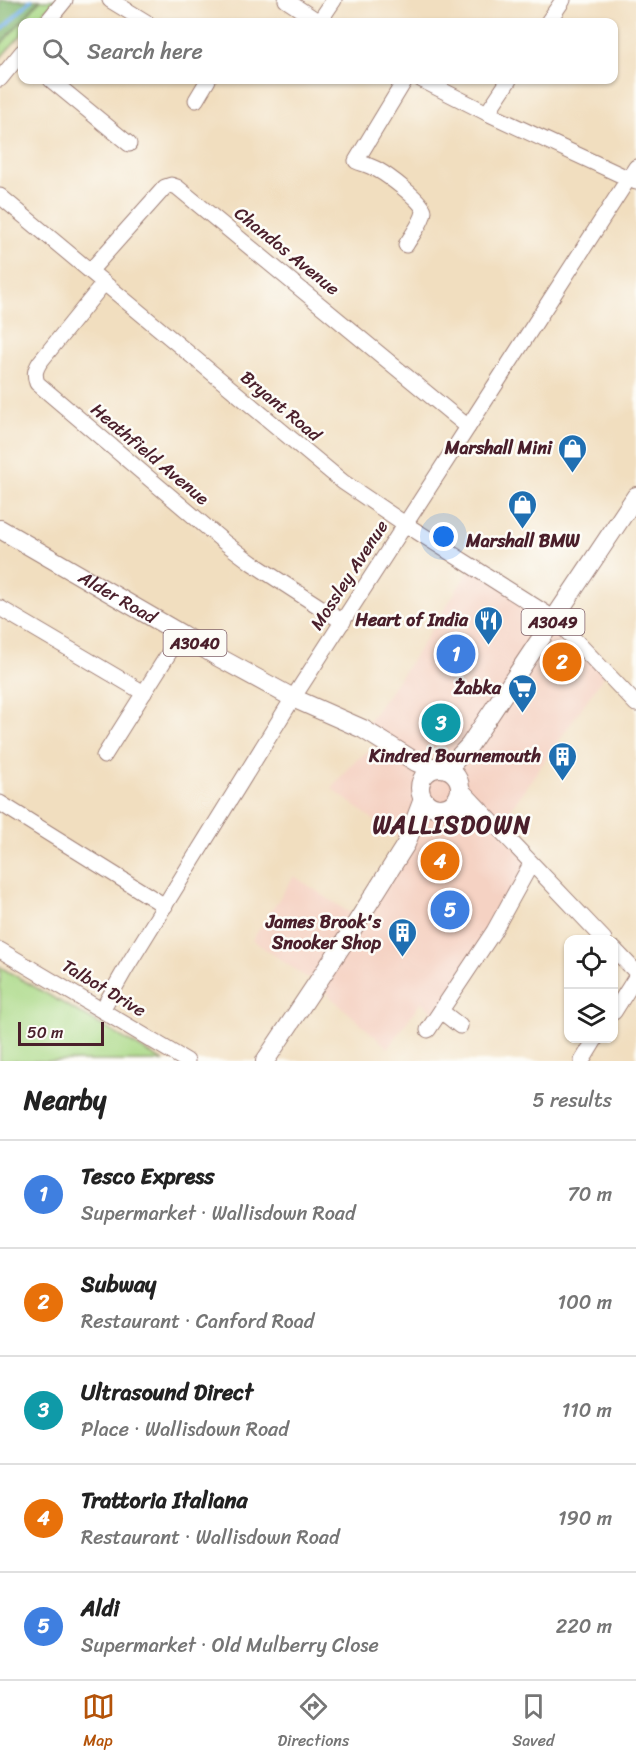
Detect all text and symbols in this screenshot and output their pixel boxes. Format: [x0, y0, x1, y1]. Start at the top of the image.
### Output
search box [18, 18, 618, 84]
text: Search here [87, 32, 203, 71]
icon: search [39, 35, 72, 68]
street label: Chandos Avenue [227, 198, 347, 304]
street label: Bryant Road [233, 362, 330, 451]
street label: Heathfield Avenue [83, 394, 217, 514]
place label: Marshall Mini [444, 432, 553, 464]
shop icon: Marshall Mini [557, 432, 589, 474]
shop icon: Marshall BMW [507, 488, 539, 530]
street label: Mossley Avenue [301, 513, 397, 637]
your location [429, 522, 458, 551]
place label: Marshall BMW [465, 525, 581, 557]
street label: Alder Road [71, 561, 164, 634]
place label: Heart of India [354, 604, 469, 636]
restaurant icon: Heart of India [473, 604, 505, 646]
road number: A3049 [522, 609, 584, 635]
road number: A3040 [164, 630, 226, 656]
pin: 1 [436, 632, 476, 676]
pin: 2 [542, 640, 582, 684]
place label: Żabka [453, 672, 502, 704]
supermarket icon: Żabka [506, 672, 538, 714]
pin: 3 [422, 700, 460, 746]
place label: Kindred Bournemouth [368, 740, 542, 772]
building icon: Kindred Bournemouth [546, 740, 578, 782]
district label: WALLISDOWN [372, 804, 532, 846]
pin: 4 [420, 838, 460, 884]
pin: 5 [430, 888, 470, 932]
place label: James Brook's Snooker Shop [265, 906, 382, 959]
building icon: James Brook's Snooker Shop [386, 916, 418, 958]
map controls [564, 935, 618, 1043]
button: locate [564, 935, 618, 989]
street label: Talbot Drive [55, 950, 153, 1026]
button: layers [564, 989, 618, 1043]
text: 50 m [27, 1018, 63, 1047]
scale bar [18, 1019, 104, 1046]
text: Nearby [24, 1077, 106, 1123]
text: 5 results [533, 1083, 612, 1118]
text: Tesco Express [81, 1157, 214, 1196]
text: 1 [39, 1177, 48, 1212]
text: 70 m [567, 1177, 612, 1212]
text: Supermarket · Wallisdown Road [81, 1196, 355, 1231]
text: Subway [81, 1265, 156, 1304]
text: 2 [38, 1285, 49, 1320]
text: 100 m [558, 1285, 612, 1320]
text: Restaurant · Canford Road [81, 1304, 314, 1339]
text: Ultrasound Direct [81, 1373, 253, 1412]
text: 3 [38, 1393, 49, 1428]
text: 110 m [562, 1393, 612, 1428]
text: Place · Wallisdown Road [81, 1412, 289, 1447]
text: Trattoria Italiana [81, 1481, 247, 1520]
text: 4 [37, 1501, 50, 1536]
text: 190 m [558, 1501, 612, 1536]
text: Restaurant · Wallisdown Road [81, 1520, 339, 1555]
text: Aldi [81, 1589, 119, 1628]
text: 5 [37, 1609, 50, 1644]
text: 220 m [556, 1609, 612, 1644]
text: Supermarket · Old Mulberry Close [81, 1628, 379, 1663]
tab: Map [82, 1690, 115, 1755]
tab: Directions [278, 1690, 349, 1755]
tab: Saved [512, 1690, 554, 1755]

